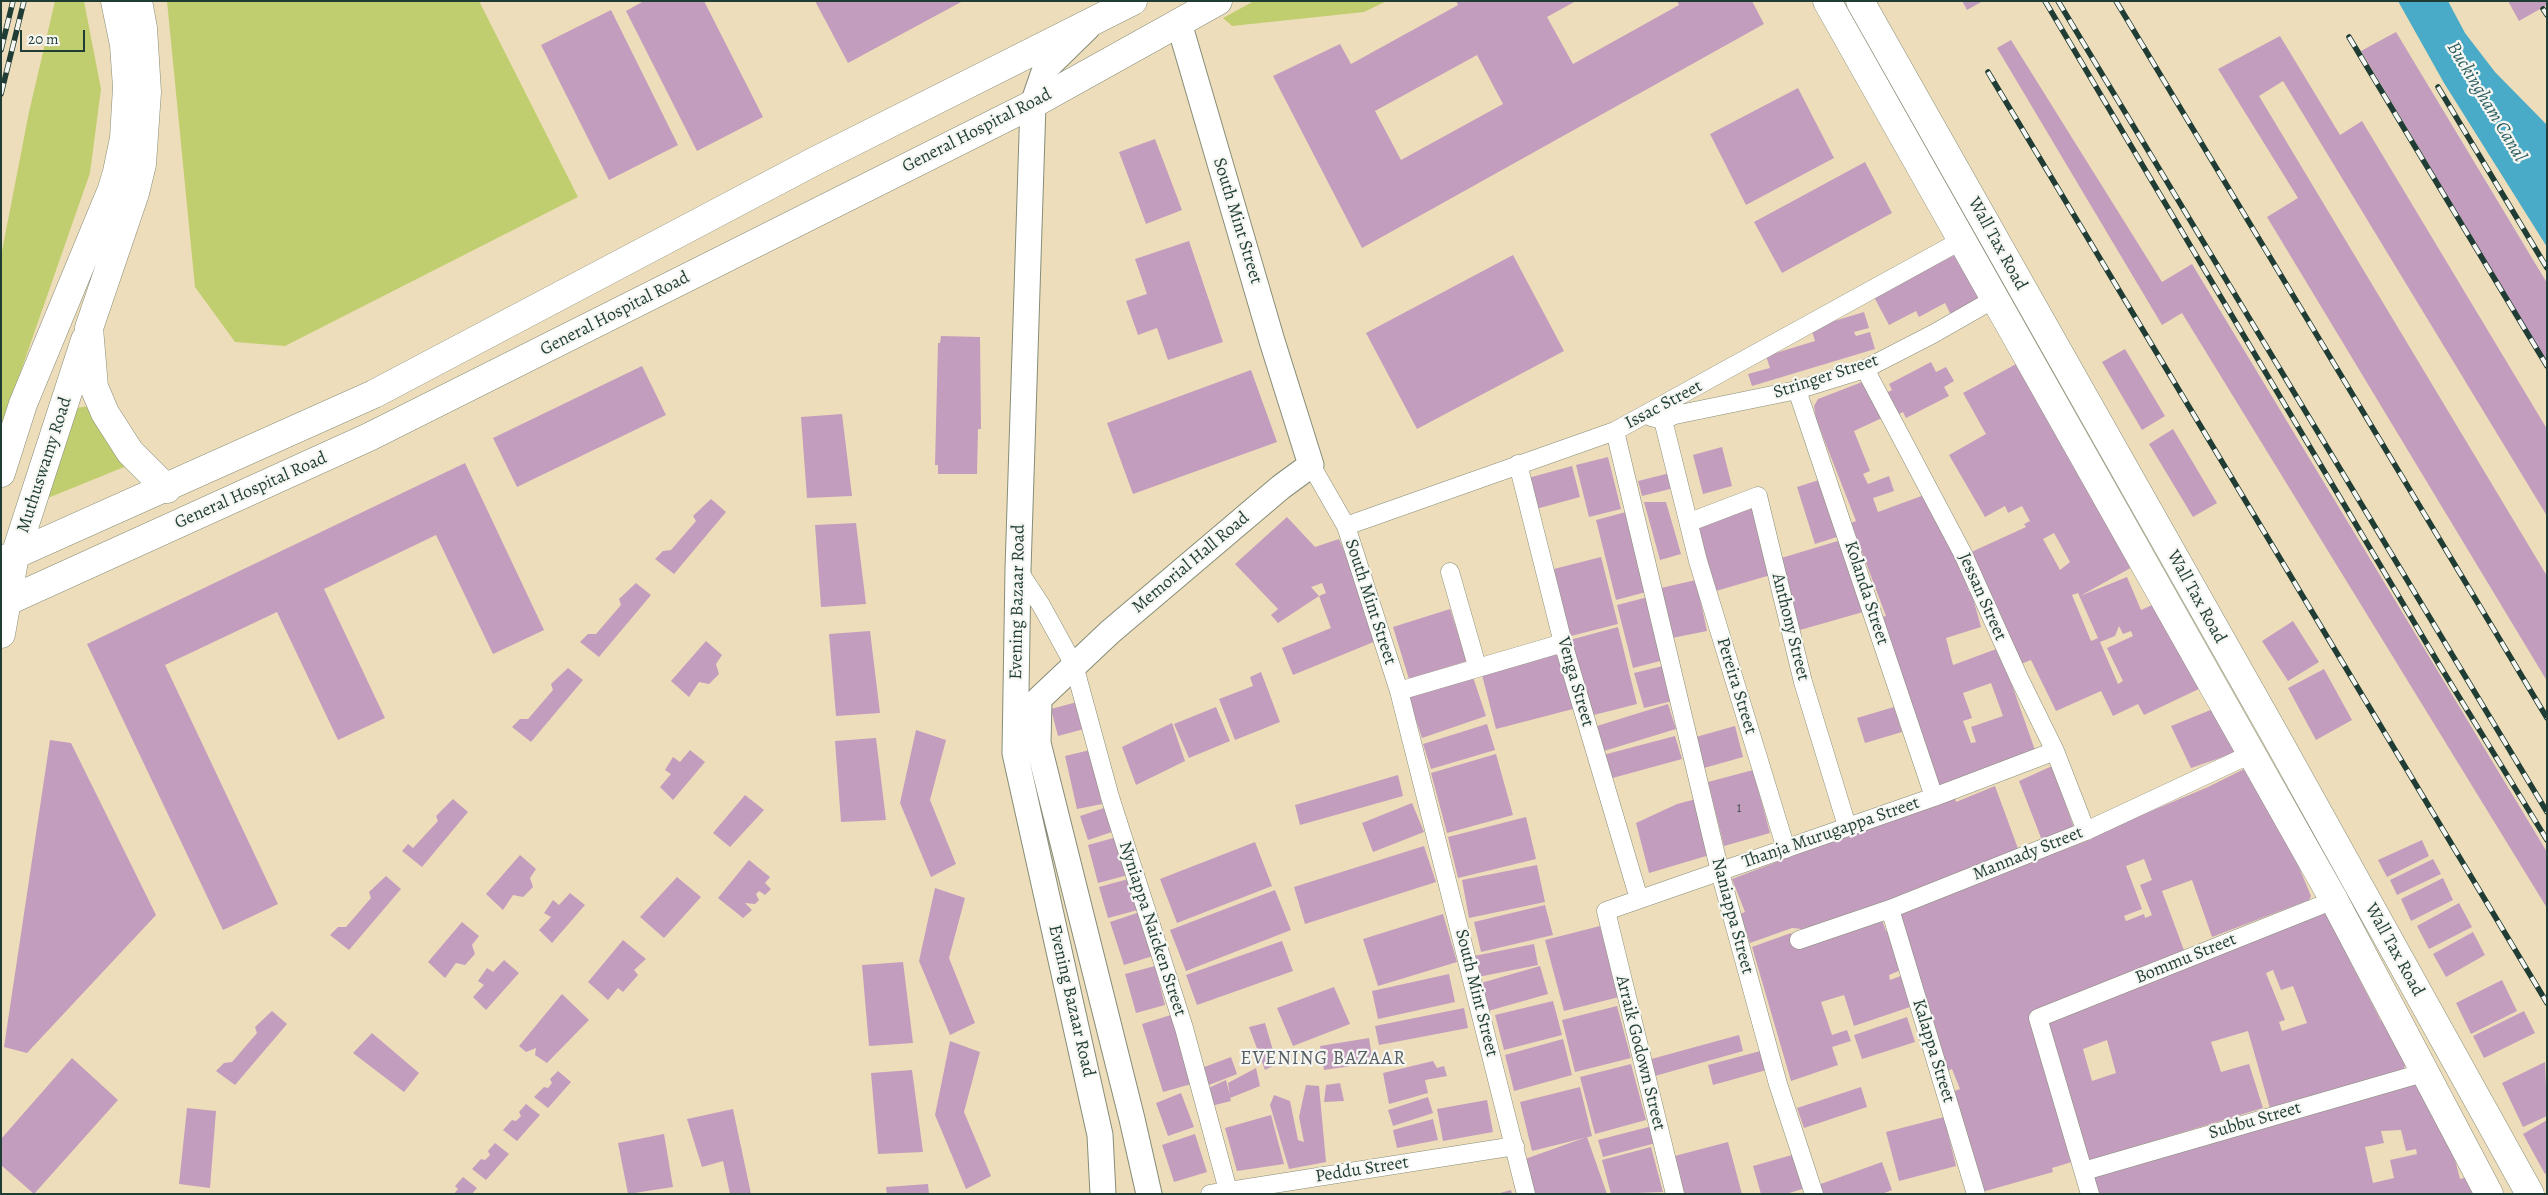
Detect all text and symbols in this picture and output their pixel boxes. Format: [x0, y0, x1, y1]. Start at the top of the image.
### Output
scale bar [22, 20, 88, 52]
text: 20 m [28, 29, 59, 49]
water label: Buckingham Canal [2441, 38, 2531, 166]
street label: General Hospital Road [899, 84, 1055, 178]
street label: South Mint Street [1208, 155, 1266, 287]
street label: Wall Tax Road [1963, 194, 2031, 294]
street label: General Hospital Road [537, 267, 693, 361]
street label: Stringer Street [1771, 350, 1881, 404]
street label: Issac Street [1622, 376, 1706, 434]
street label: Muthuswamy Road [13, 394, 77, 536]
street label: General Hospital Road [171, 448, 331, 534]
street label: Memorial Hall Road [1128, 508, 1254, 618]
street label: Evening Bazaar Road [1006, 524, 1030, 680]
street label: South Mint Street [1340, 536, 1400, 668]
street label: Kolanda Street [1839, 538, 1893, 648]
street label: Wall Tax Road [2162, 547, 2230, 647]
street label: Jessan Street [1953, 550, 2011, 644]
street label: Anthony Street [1766, 571, 1814, 683]
street label: Venga Street [1552, 635, 1598, 729]
street label: Pereira Street [1711, 635, 1761, 737]
street label: Thanja Murugappa Street [1739, 792, 1923, 874]
house number: 1 [1736, 799, 1742, 817]
street label: Mannady Street [1970, 822, 2086, 886]
street label: Nyniappa Naicken Street [1113, 839, 1191, 1019]
street label: Naniappa Street [1706, 855, 1758, 977]
street label: Wall Tax Road [2360, 900, 2428, 1000]
street label: Evening Bazaar Road [1043, 923, 1099, 1079]
street label: South Mint Street [1450, 927, 1502, 1059]
street label: Bommu Street [2132, 929, 2240, 989]
street label: Arraik Godown Street [1610, 973, 1670, 1133]
street label: Kalappa Street [1907, 996, 1959, 1106]
district label: EVENING BAZAAR [1238, 1048, 1408, 1070]
street label: Subbu Street [2206, 1098, 2304, 1144]
street label: Peddu Street [1314, 1152, 1410, 1188]

